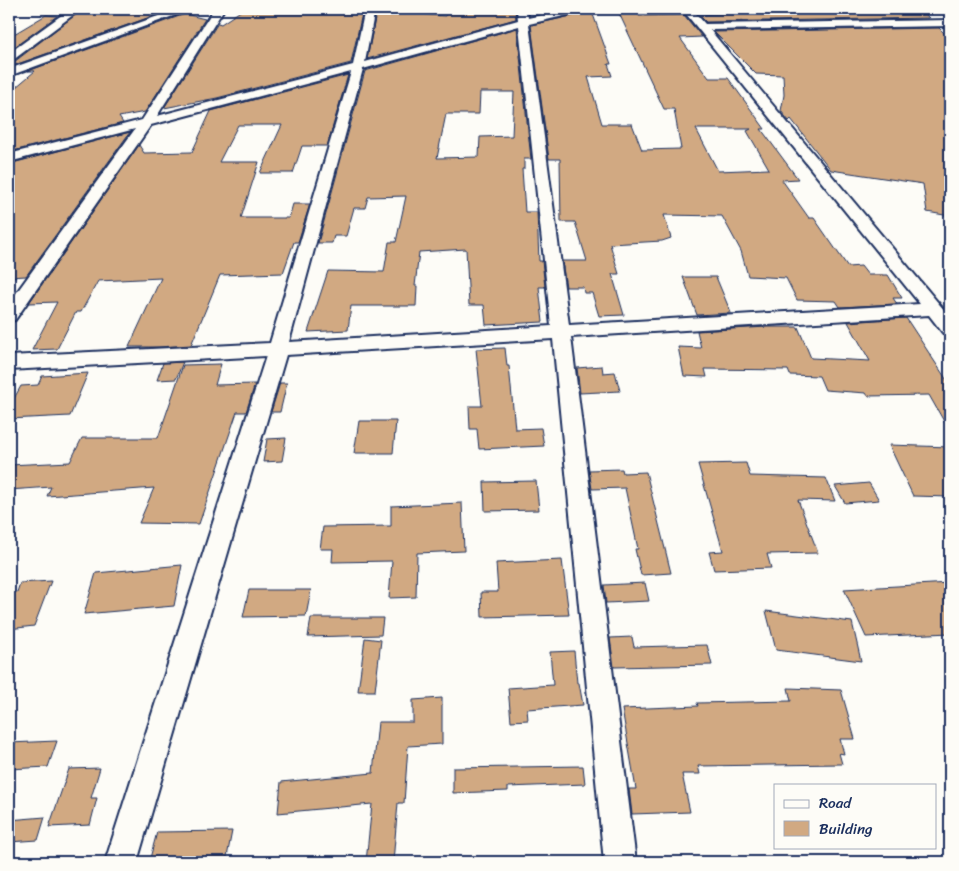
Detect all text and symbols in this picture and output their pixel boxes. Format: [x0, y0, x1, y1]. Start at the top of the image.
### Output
legend [774, 784, 936, 848]
text: Road [819, 790, 852, 816]
text: Building [819, 816, 873, 842]

